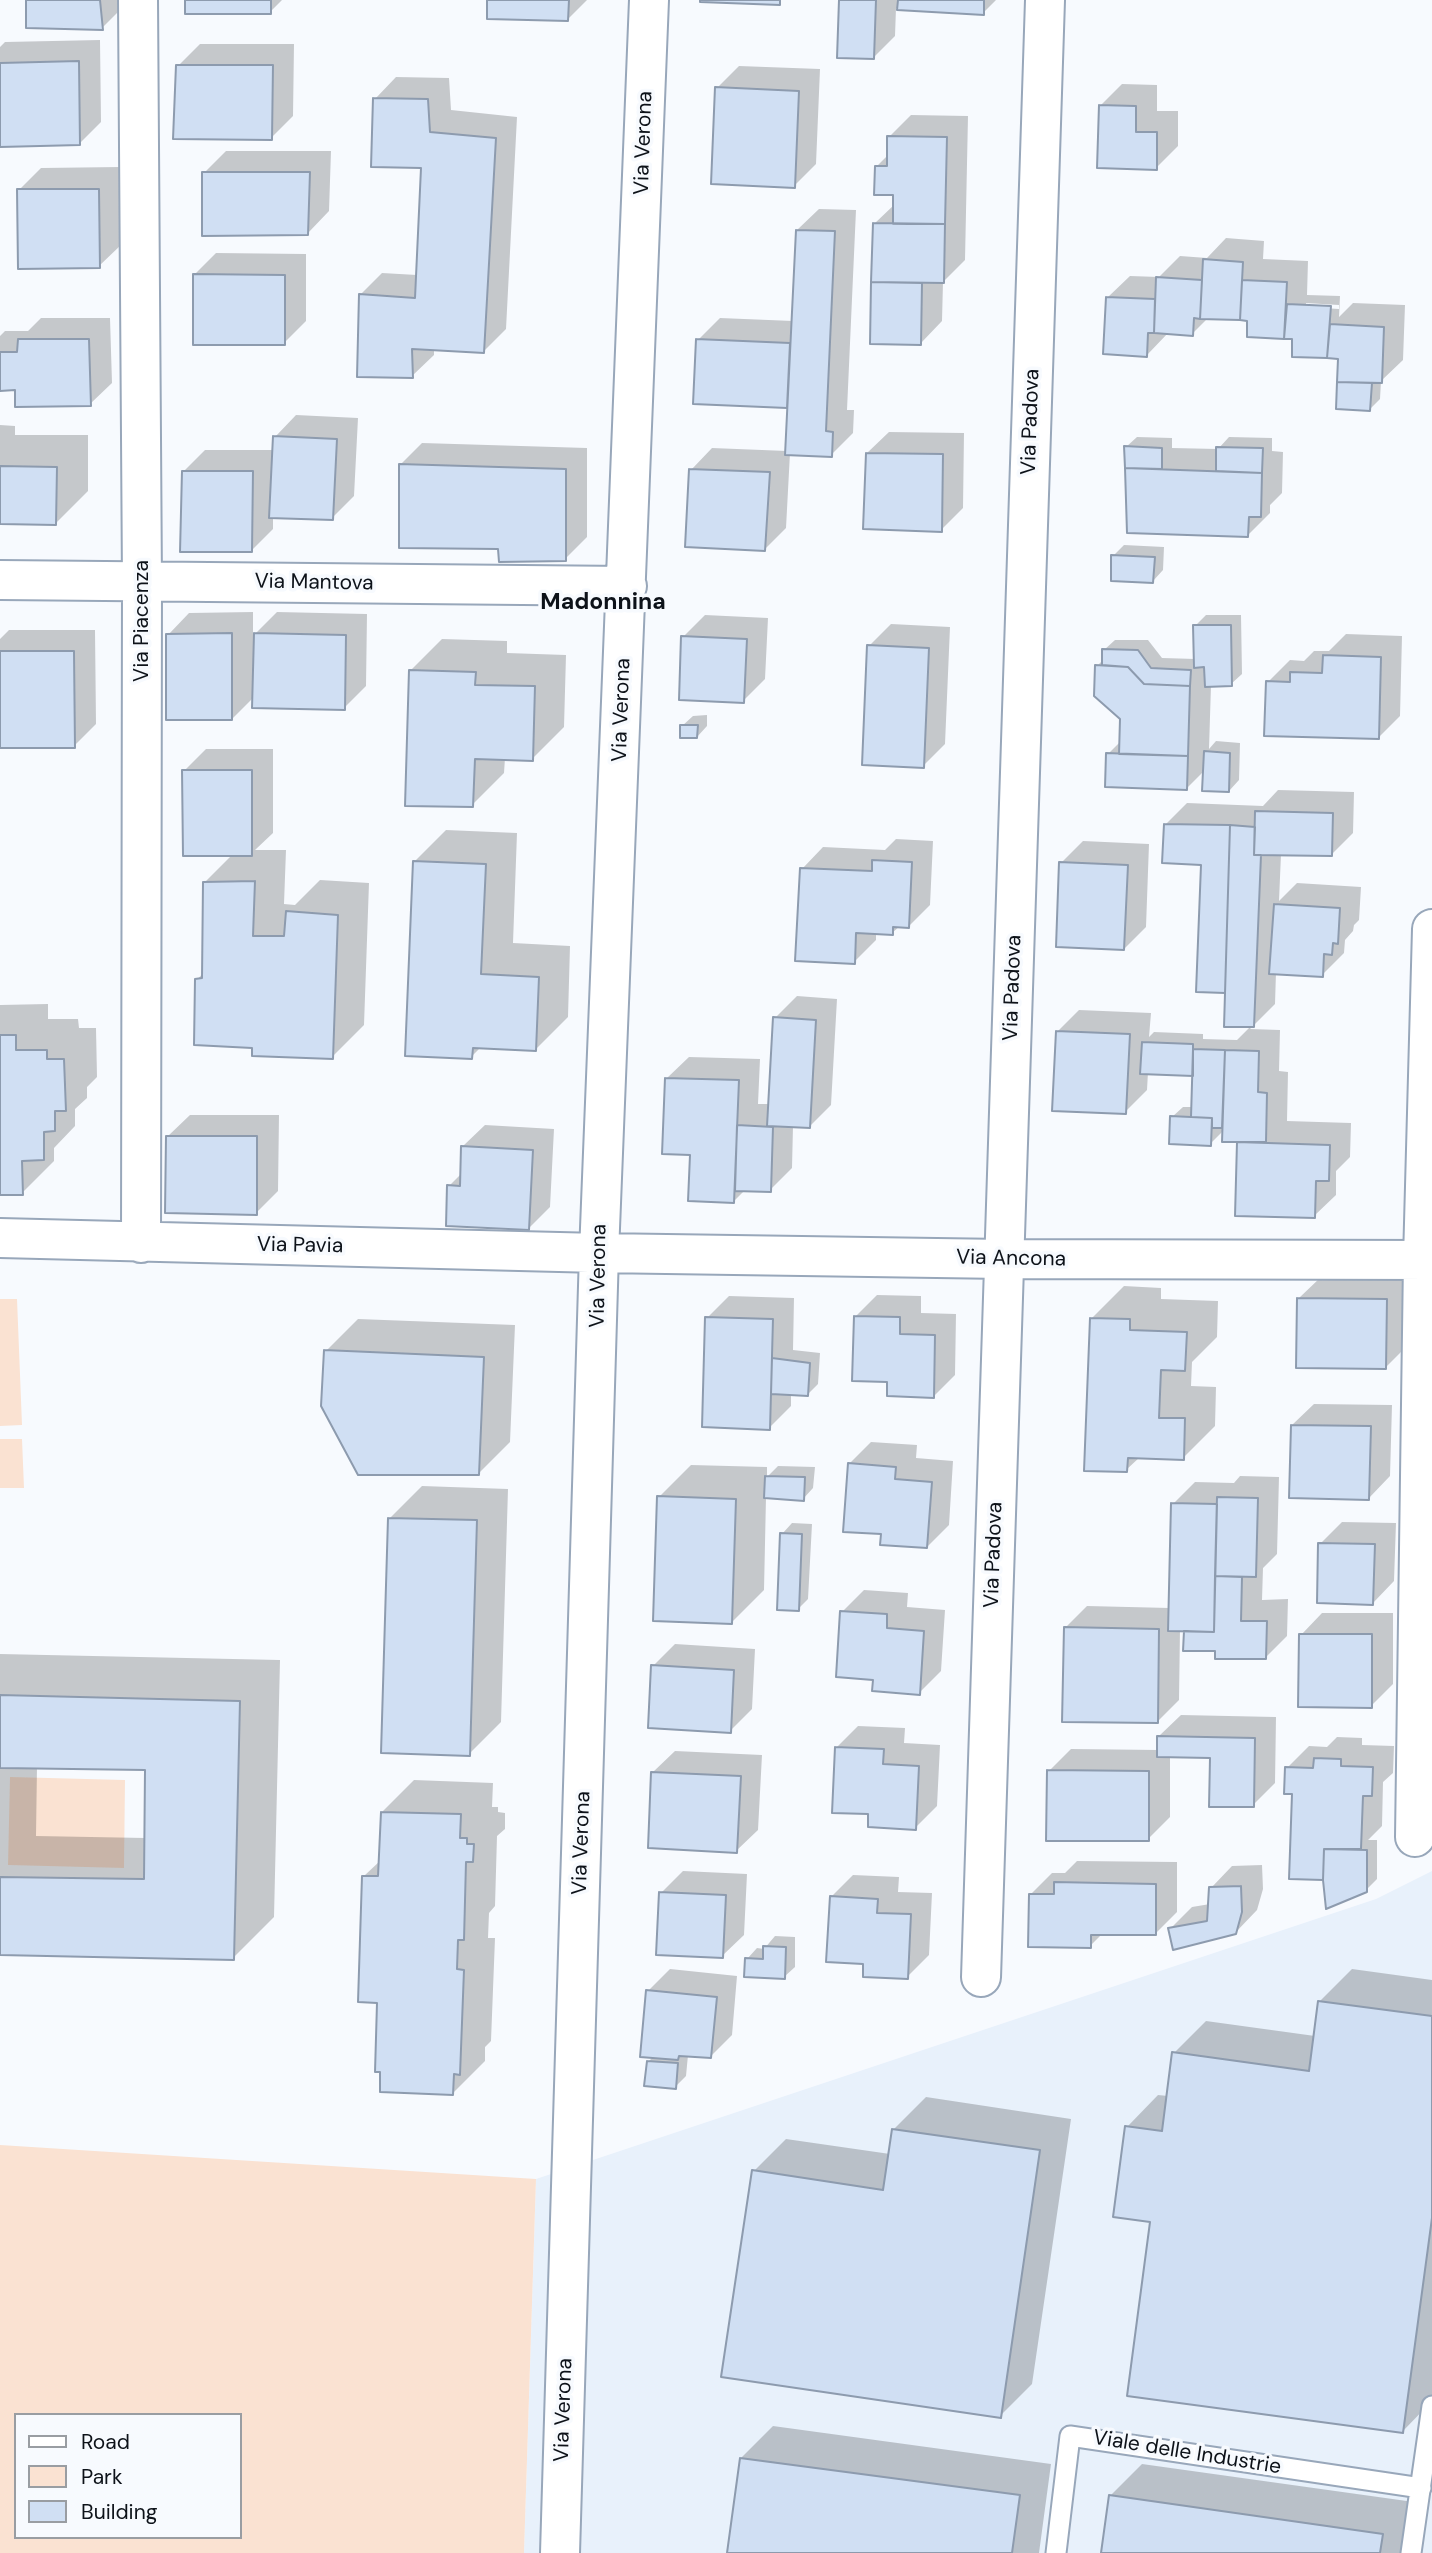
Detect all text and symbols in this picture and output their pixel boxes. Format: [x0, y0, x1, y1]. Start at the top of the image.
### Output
street label: Via Verona [630, 91, 658, 195]
street label: Via Padova [1017, 368, 1045, 476]
street label: Via Piacenza [129, 560, 155, 682]
street label: Via Mantova [254, 569, 374, 597]
district label: Madonnina [540, 589, 666, 617]
street label: Via Verona [608, 658, 636, 762]
street label: Via Padova [999, 934, 1027, 1042]
street label: Via Verona [585, 1224, 613, 1328]
street label: Via Pavia [257, 1233, 343, 1259]
street label: Via Ancona [956, 1245, 1066, 1273]
street label: Via Padova [980, 1501, 1008, 1609]
street label: Via Verona [568, 1791, 596, 1895]
street label: Via Verona [550, 2358, 578, 2462]
legend [14, 2413, 242, 2539]
street label: Viale delle Industrie [1091, 2426, 1283, 2480]
text: Road [81, 2428, 130, 2456]
text: Park [81, 2463, 122, 2491]
text: Building [81, 2498, 157, 2526]

